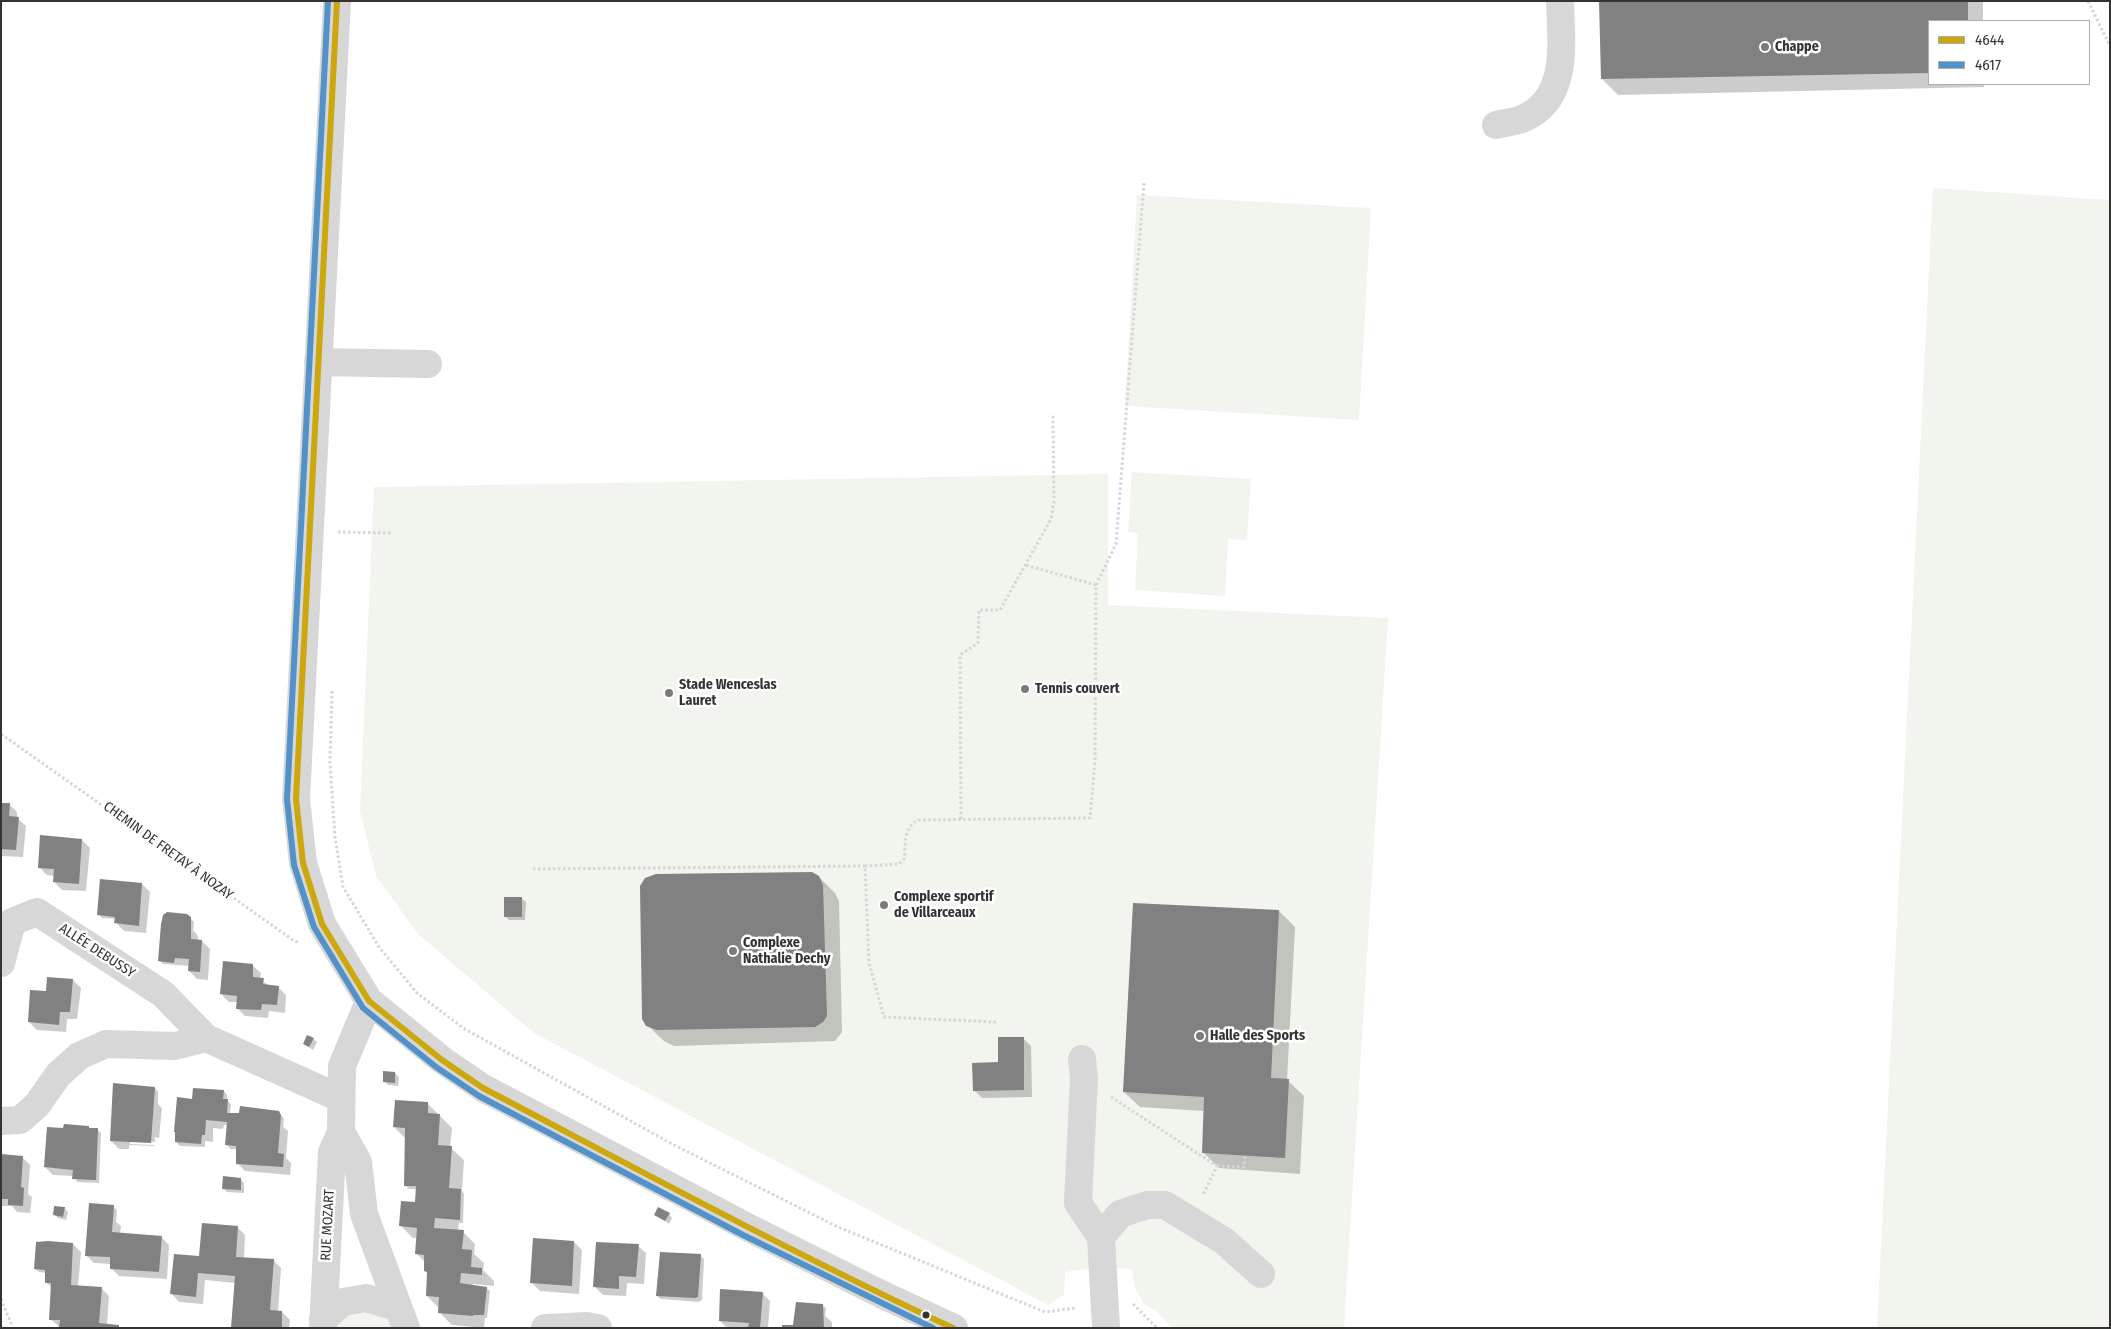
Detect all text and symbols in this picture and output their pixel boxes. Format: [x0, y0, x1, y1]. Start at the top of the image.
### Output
legend [1928, 20, 2091, 85]
text: 4644 [1975, 31, 2004, 49]
place label: Chappe [1775, 39, 1819, 55]
marker: Chappe [1759, 41, 1771, 53]
text: 4617 [1975, 56, 2001, 74]
place label: Stade Wenceslas Lauret [679, 677, 777, 710]
place label: Tennis couvert [1035, 681, 1120, 697]
marker: Tennis couvert [1019, 683, 1031, 695]
marker: Stade Wenceslas Lauret [663, 687, 675, 699]
street label: CHEMIN DE FRETAY À NOZAY [100, 798, 236, 904]
place label: Complexe sportif de Villarceaux [894, 889, 993, 922]
marker: Complexe sportif de Villarceaux [878, 899, 890, 911]
street label: ALLÉE DEBUSSY [56, 920, 138, 982]
place label: Complexe Nathalie Dechy [743, 935, 830, 968]
marker: Complexe Nathalie Dechy [727, 945, 739, 957]
place label: Halle des Sports [1210, 1028, 1305, 1044]
marker: Halle des Sports [1194, 1030, 1206, 1042]
street label: RUE MOZART [318, 1189, 338, 1261]
unlabelled marker [921, 1310, 931, 1320]

